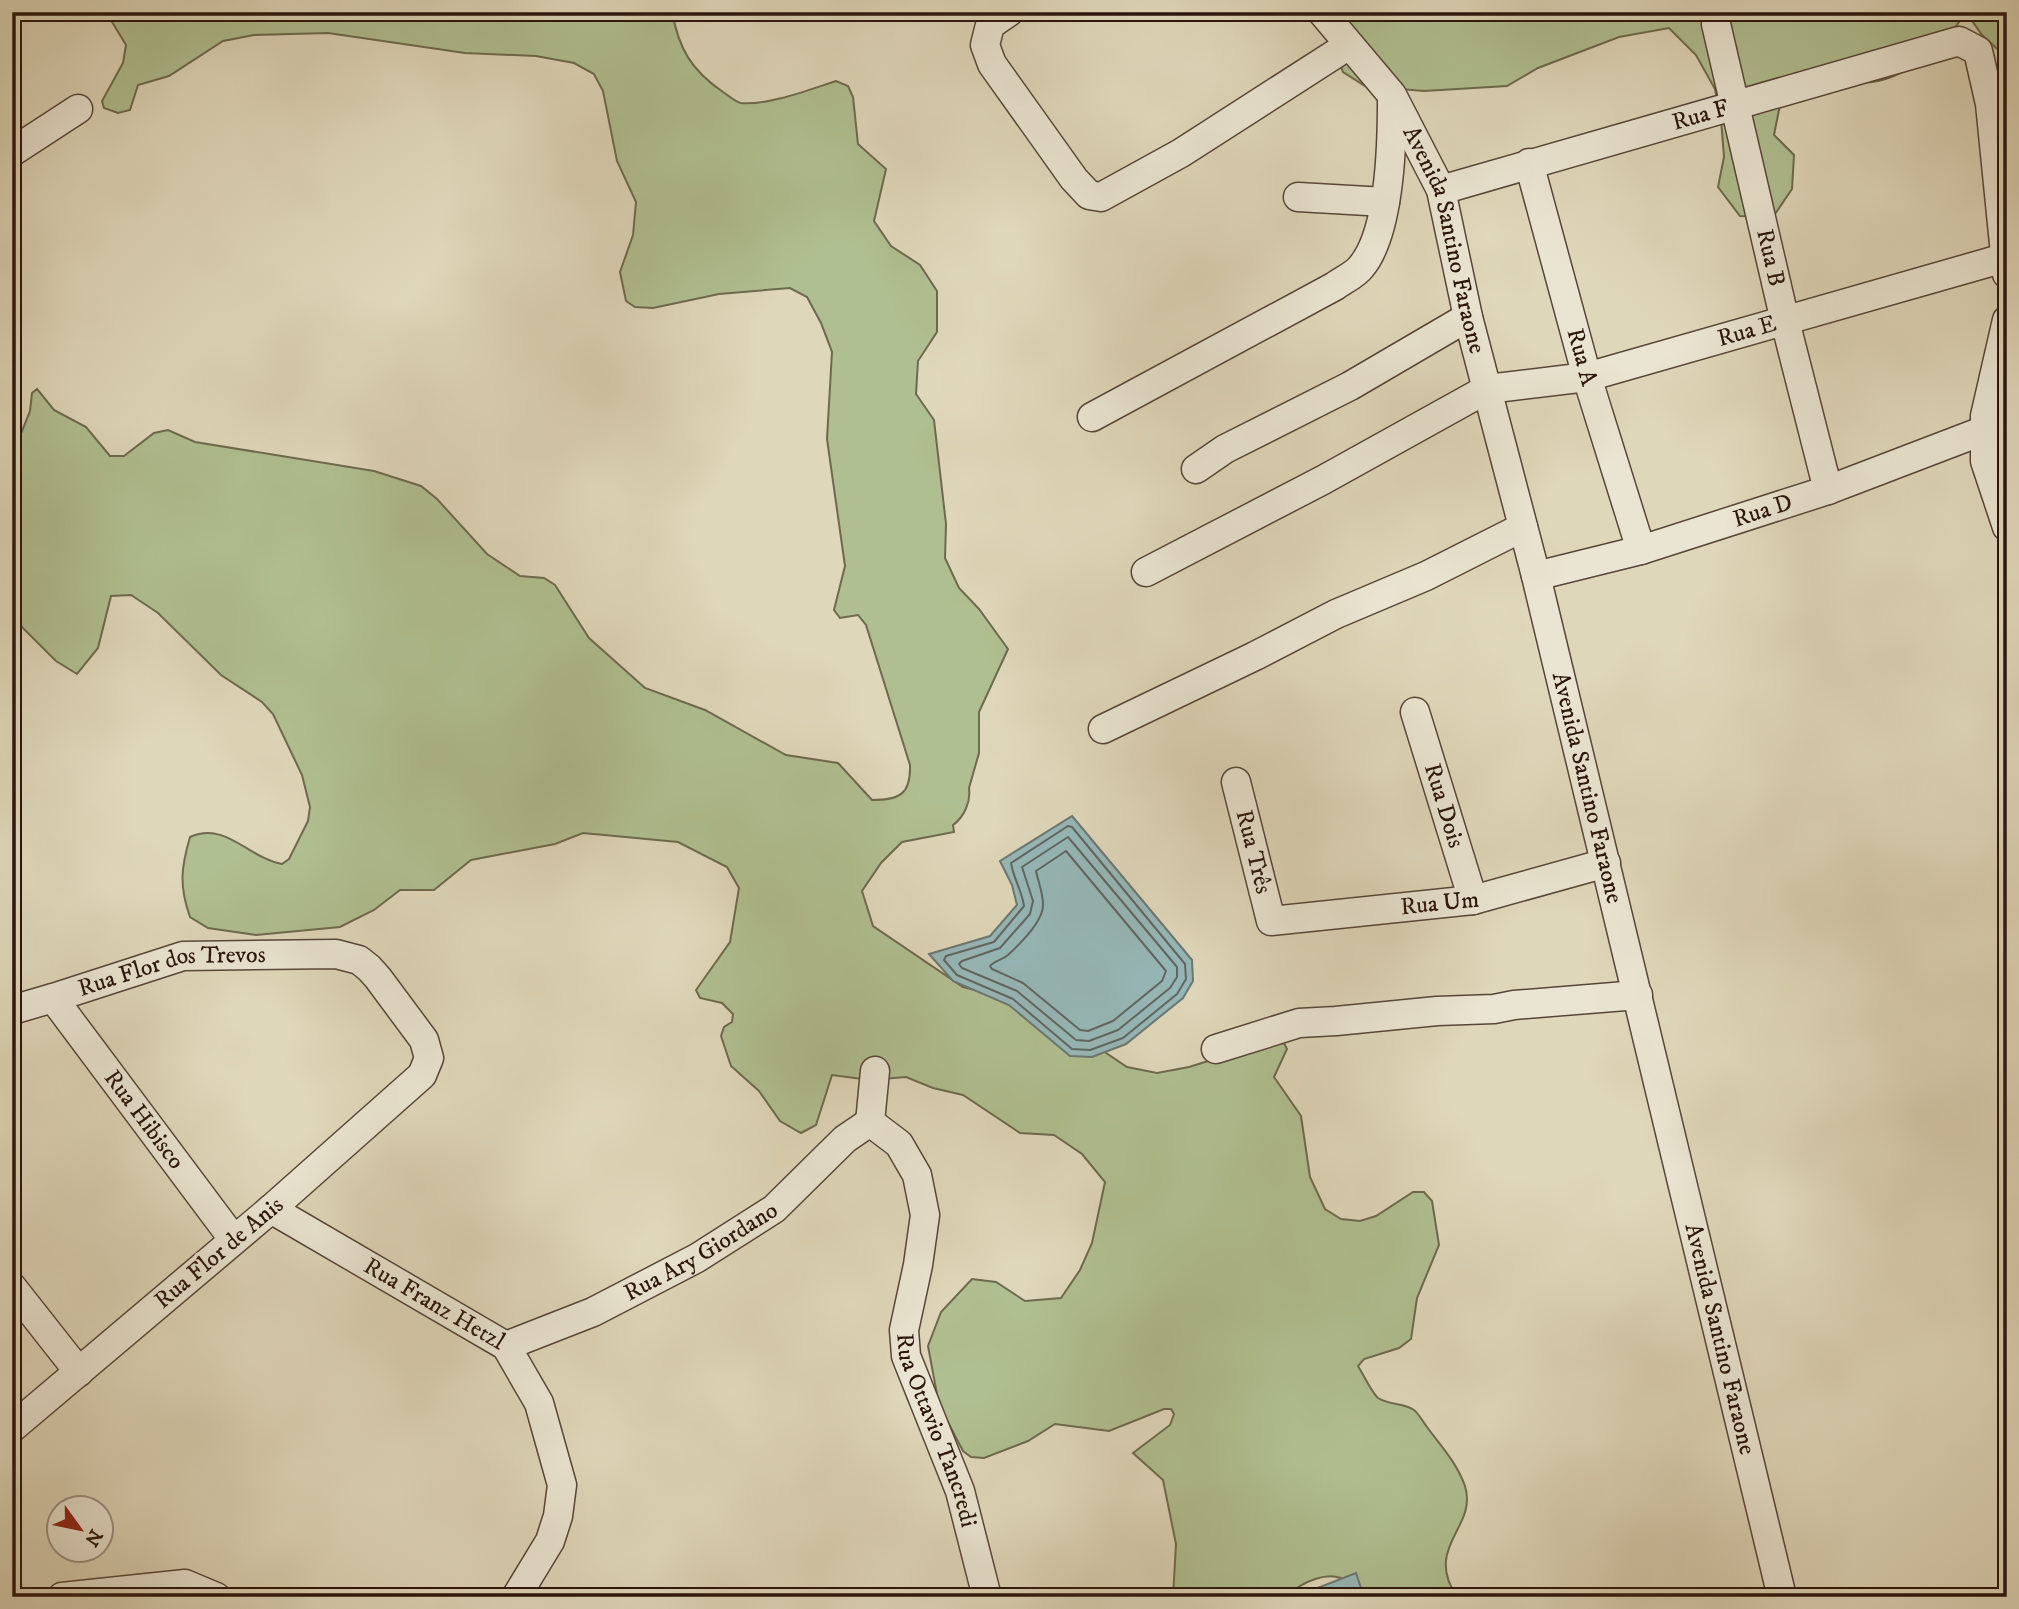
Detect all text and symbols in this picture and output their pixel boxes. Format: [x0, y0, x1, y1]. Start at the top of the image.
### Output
street label: Rua F [1669, 93, 1733, 138]
street label: Avenida Santino Faraone [1396, 121, 1492, 357]
street label: Rua B [1749, 226, 1791, 289]
street label: Rua E [1714, 309, 1780, 354]
street label: Rua A [1559, 325, 1604, 390]
street label: Rua D [1729, 487, 1796, 535]
street label: Avenida Santino Faraone [1545, 669, 1629, 907]
street label: Rua Dois [1417, 760, 1471, 851]
street label: Rua Três [1229, 807, 1279, 897]
street label: Rua Um [1399, 884, 1481, 922]
street label: Rua Flor dos Trevos [74, 940, 266, 1004]
street label: Rua Hibisco [97, 1064, 191, 1175]
street label: Rua Flor de Anis [148, 1190, 290, 1316]
street label: Rua Ary Giordano [619, 1195, 784, 1308]
street label: Avenida Santino Faraone [1677, 1220, 1762, 1458]
street label: Rua Franz Hetzl [358, 1251, 511, 1358]
street label: Rua Ottavio Tancredi [889, 1332, 984, 1530]
north arrow [46, 1494, 116, 1564]
text: N [79, 1525, 107, 1551]

